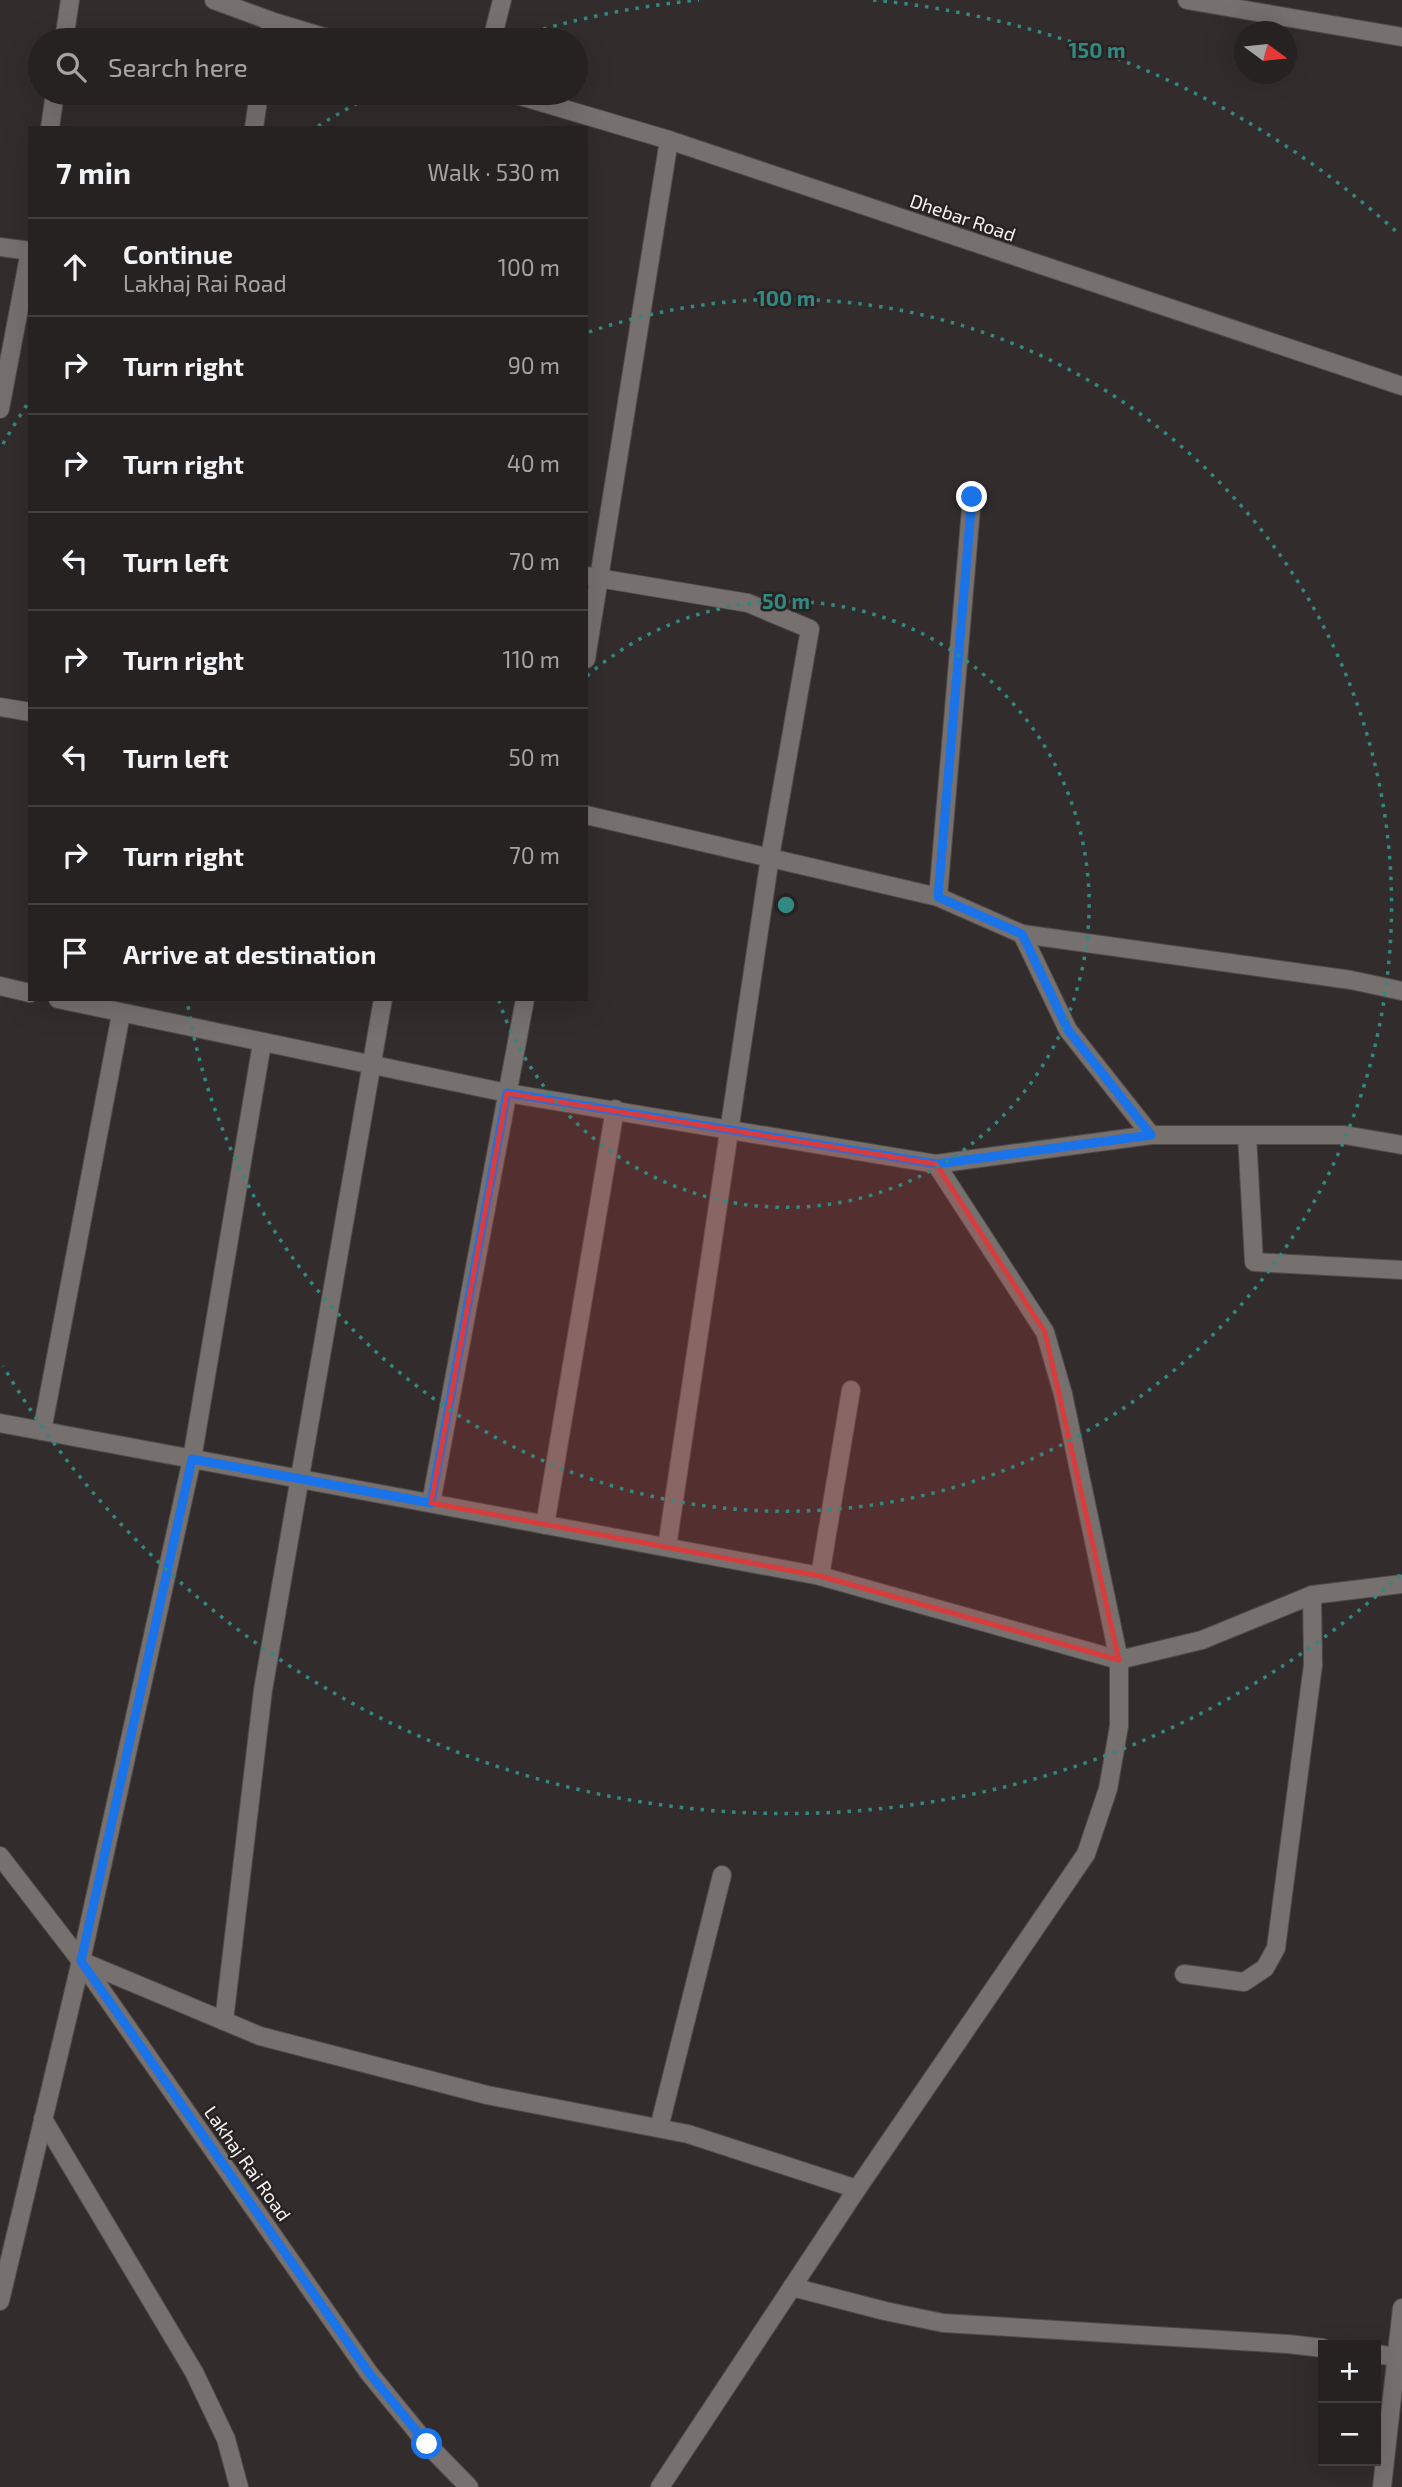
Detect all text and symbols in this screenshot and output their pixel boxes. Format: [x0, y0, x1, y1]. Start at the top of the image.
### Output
north arrow [1234, 21, 1297, 84]
search box [28, 28, 588, 105]
text: 150 m [1069, 37, 1125, 62]
icon: search [52, 48, 90, 86]
text: Search here [108, 51, 248, 82]
text: 7 min [56, 154, 131, 190]
text: Walk · 530 m [428, 158, 560, 186]
street label: Dhebar Road [907, 188, 1019, 246]
text: Continue [123, 238, 233, 269]
icon: ahead [56, 248, 94, 286]
text: 100 m [498, 253, 560, 281]
text: Lakhaj Rai Road [123, 269, 287, 297]
text: 100 m [757, 285, 815, 310]
icon: right [56, 346, 94, 384]
text: Turn right [123, 350, 244, 381]
text: 90 m [508, 351, 560, 379]
icon: right [56, 444, 94, 482]
text: Turn right [123, 448, 244, 479]
text: 40 m [507, 449, 560, 477]
route end [956, 481, 987, 512]
icon: left [56, 542, 94, 580]
text: Turn left [123, 546, 229, 577]
text: 70 m [509, 547, 560, 575]
text: 50 m [762, 588, 810, 613]
icon: right [56, 640, 94, 678]
text: Turn right [123, 644, 244, 675]
text: 110 m [503, 645, 560, 673]
icon: left [56, 738, 94, 776]
text: Turn left [123, 742, 229, 773]
text: 50 m [509, 743, 560, 771]
icon: right [56, 836, 94, 874]
text: Turn right [123, 840, 244, 871]
text: 70 m [509, 841, 560, 869]
centre of rings [774, 893, 798, 917]
icon: arrive [56, 934, 94, 972]
text: Arrive at destination [123, 938, 376, 969]
street label: Lakhaj Rai Road [200, 2101, 296, 2225]
map controls [1318, 2340, 1381, 2466]
button: + [1318, 2340, 1381, 2403]
button: − [1318, 2403, 1381, 2466]
route start [411, 2428, 442, 2459]

